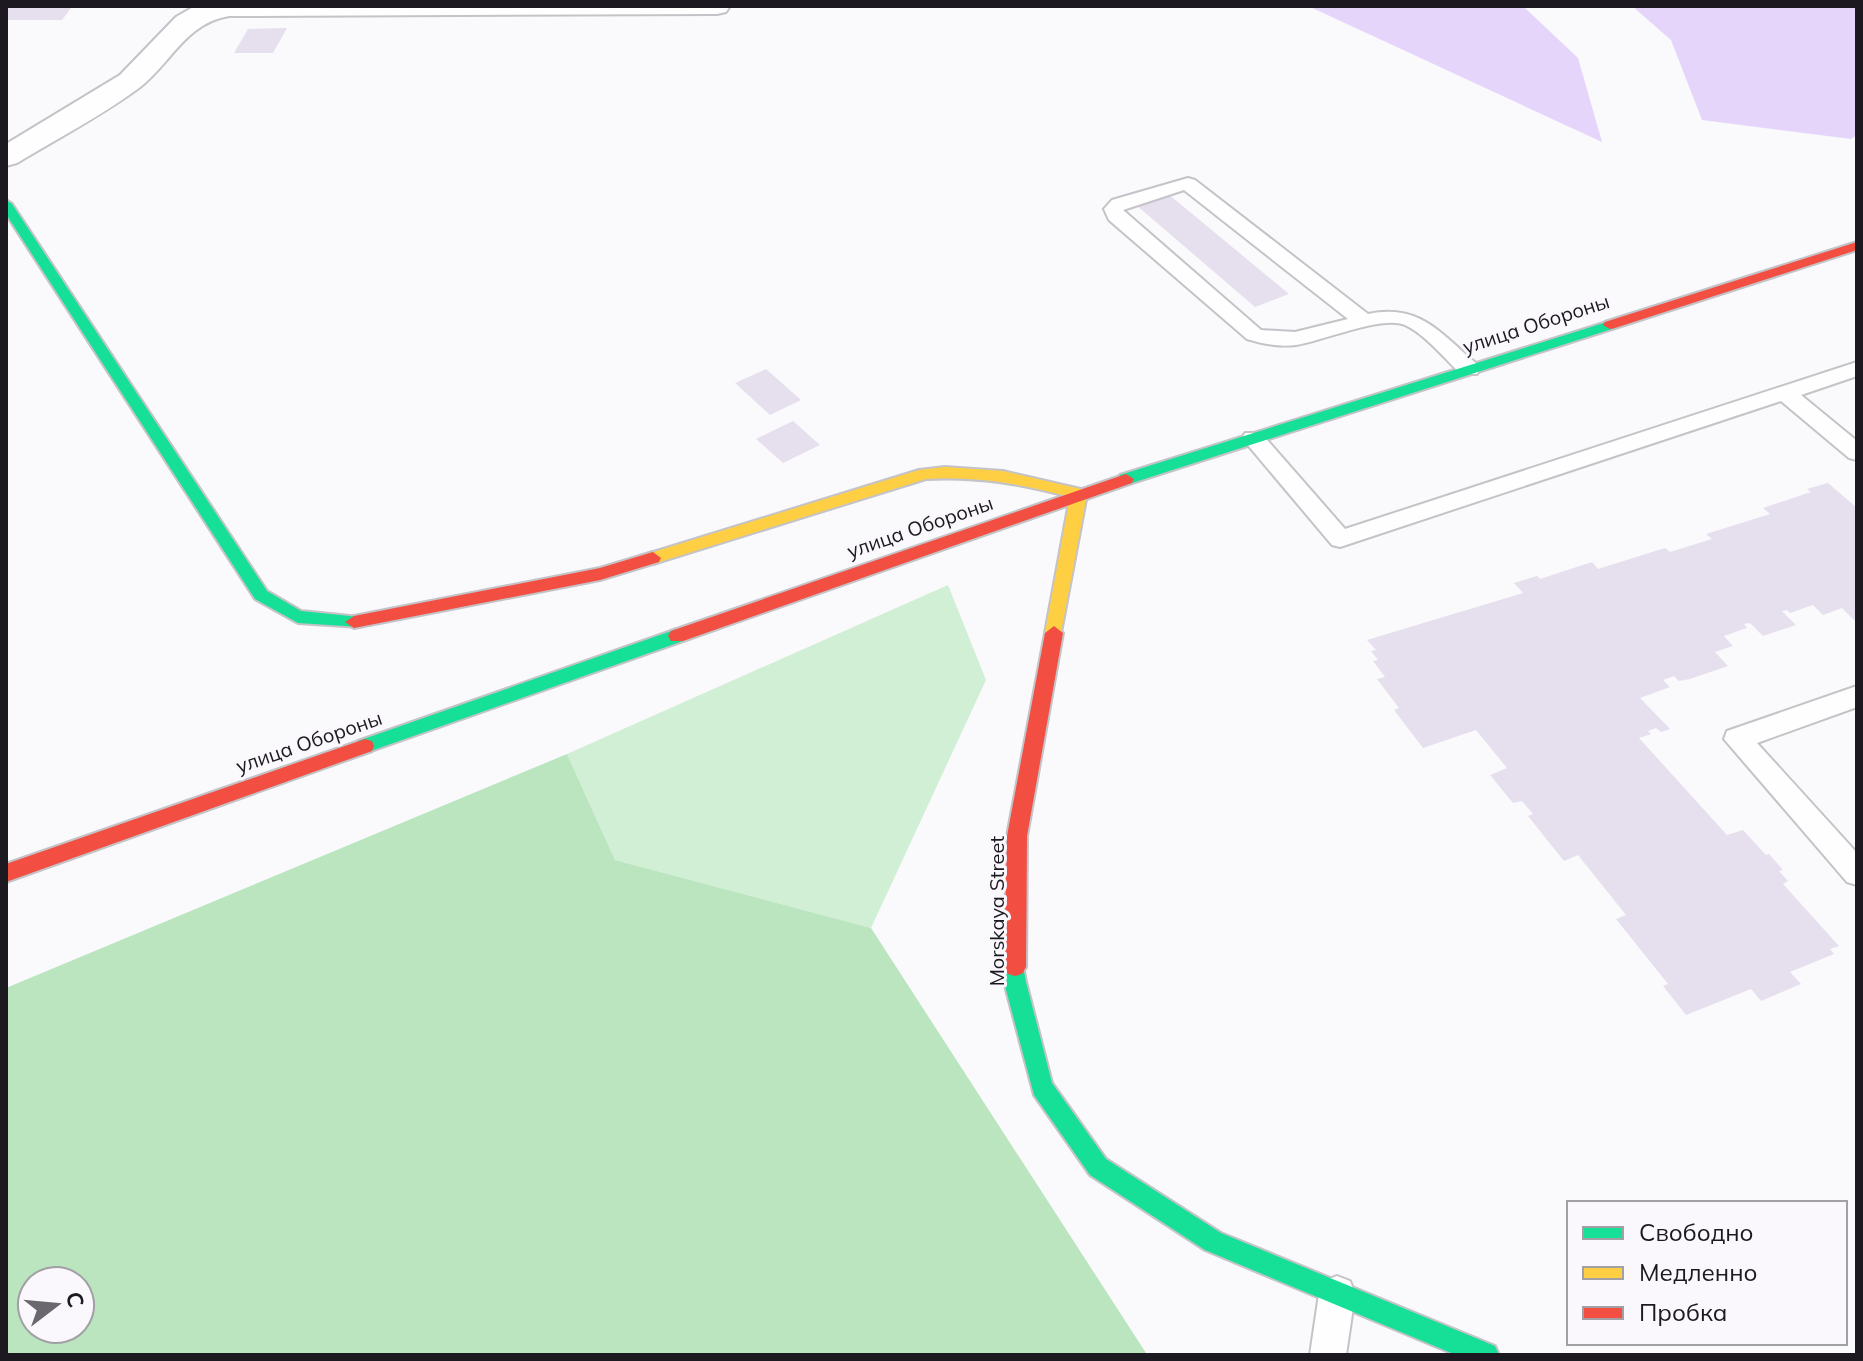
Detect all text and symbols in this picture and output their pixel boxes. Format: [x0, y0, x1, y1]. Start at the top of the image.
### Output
street label: улица Обороны [1459, 288, 1612, 359]
street label: улица Обороны [843, 490, 996, 563]
street label: улица Обороны [232, 705, 385, 778]
street label: Morskaya Street [984, 836, 1009, 986]
legend [1567, 1201, 1847, 1345]
text: Свободно [1639, 1217, 1754, 1247]
text: Медленно [1639, 1257, 1758, 1287]
north arrow [16, 1265, 96, 1345]
text: С [60, 1288, 91, 1311]
text: Пробка [1639, 1297, 1727, 1327]

